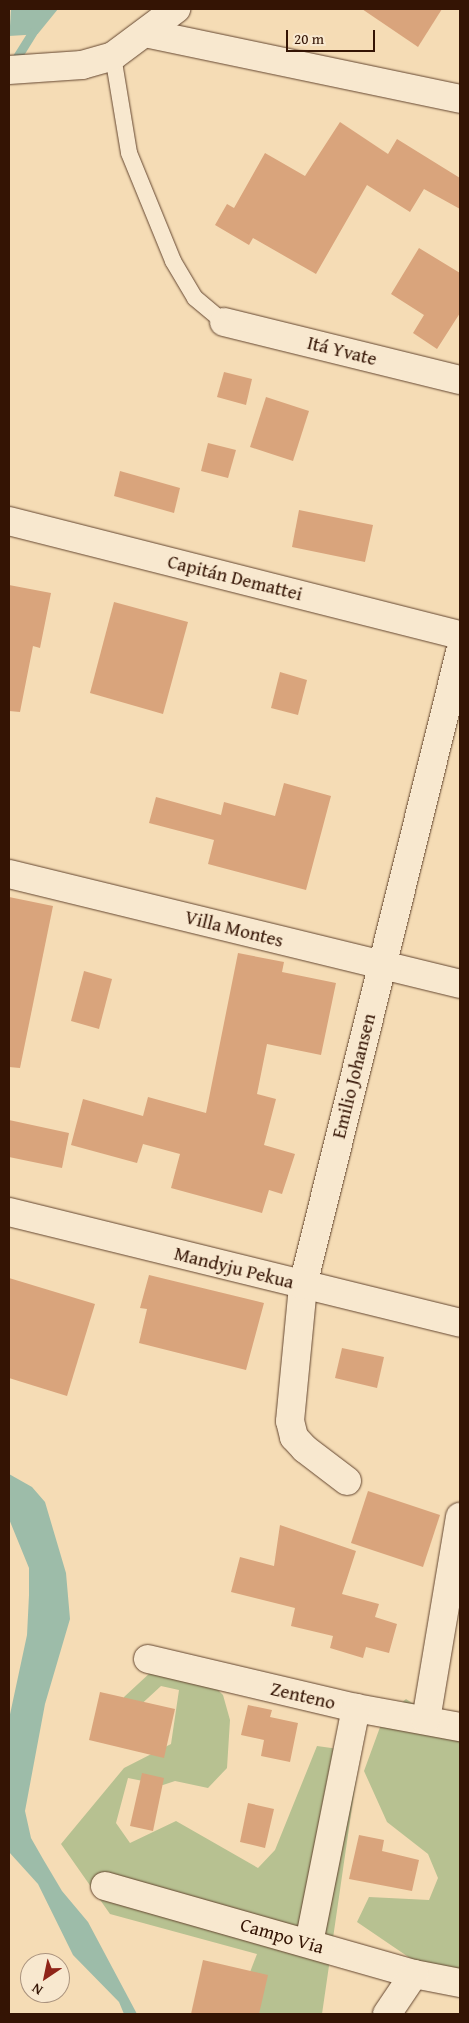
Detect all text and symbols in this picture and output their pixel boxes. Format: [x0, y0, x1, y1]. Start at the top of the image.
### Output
scale bar [289, 20, 378, 52]
text: 20 m [294, 28, 324, 49]
street label: Itá Yvate [305, 331, 379, 371]
street label: Capitán Demattei [165, 550, 305, 606]
street label: Villa Montes [182, 906, 286, 952]
street label: Emilio Johansen [327, 1011, 381, 1141]
street label: Mandyju Pekua [172, 1242, 296, 1294]
street label: Zenteno [268, 1678, 338, 1714]
street label: Campo Via [238, 1913, 326, 1959]
north arrow [20, 1953, 70, 2003]
text: N [28, 1979, 47, 2001]

